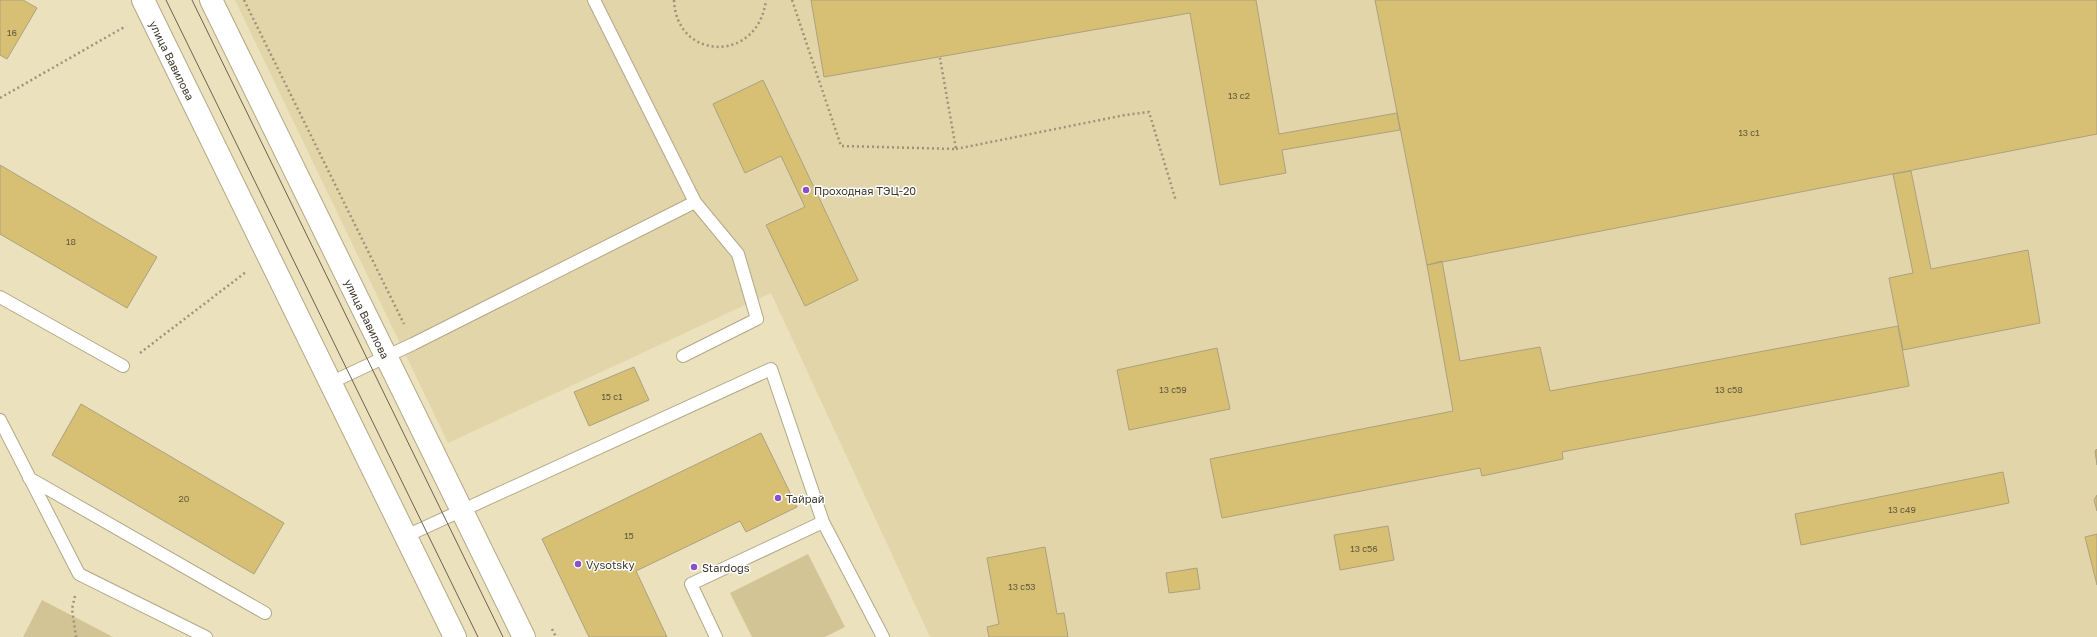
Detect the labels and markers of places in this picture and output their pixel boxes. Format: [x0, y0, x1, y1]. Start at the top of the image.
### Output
place label: Проходная ТЭЦ-20 [814, 184, 916, 197]
marker: Проходная ТЭЦ-20 [801, 185, 811, 195]
place label: Тайрай [786, 492, 824, 505]
marker: Тайрай [773, 493, 783, 503]
place label: Vysotsky [586, 558, 635, 571]
marker: Vysotsky [573, 559, 583, 569]
place label: Stardogs [702, 561, 750, 574]
marker: Stardogs [689, 562, 699, 572]

